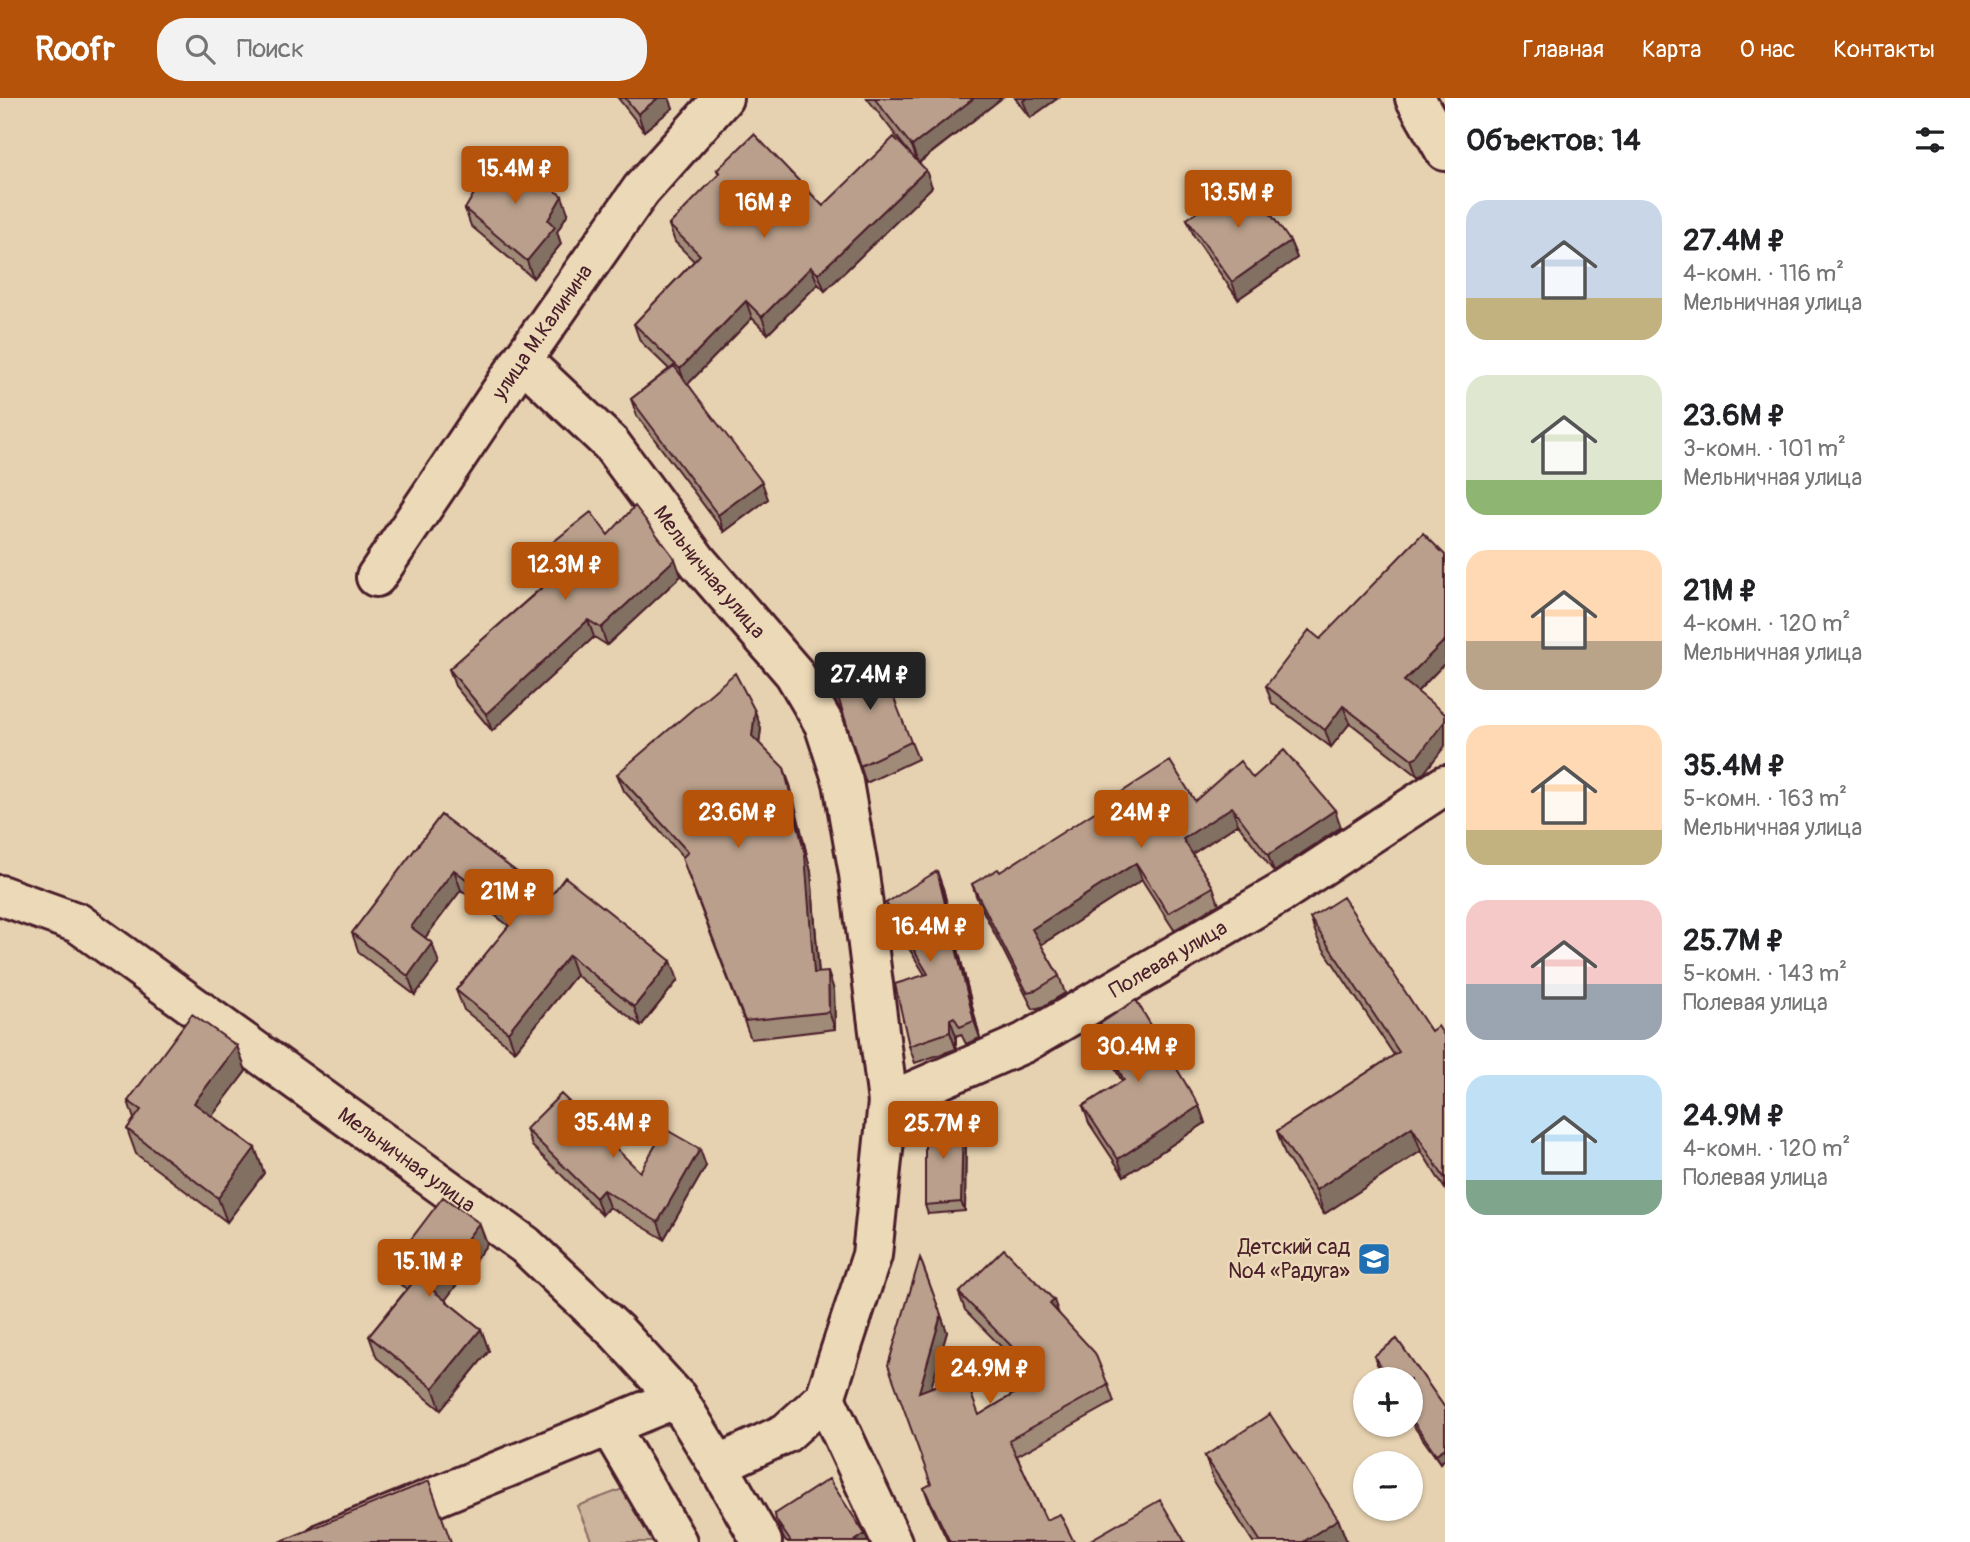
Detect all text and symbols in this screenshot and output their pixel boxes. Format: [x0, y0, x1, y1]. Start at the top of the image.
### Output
search box [157, 18, 647, 81]
text: Roofr [35, 29, 115, 70]
icon: search [181, 30, 219, 68]
text: Поиск [237, 33, 305, 65]
text: Главная [1523, 35, 1604, 64]
text: Карта [1642, 35, 1702, 64]
text: О нас [1740, 35, 1795, 64]
text: Контакты [1833, 35, 1935, 64]
icon: filters [1911, 121, 1949, 159]
text: Объектов: 14 [1466, 122, 1641, 159]
pin: 15.4M ₽ [450, 146, 580, 206]
text: 15.4M ₽ [477, 154, 553, 183]
pin: 13.5M ₽ [1173, 170, 1303, 230]
text: 13.5M ₽ [1201, 178, 1275, 207]
pin: 16M ₽ [715, 180, 813, 240]
text: 16M ₽ [735, 188, 793, 217]
text: 27.4M ₽ [1683, 222, 1786, 259]
icon: home [1522, 228, 1606, 312]
street label: улица М.Калинина [486, 259, 599, 406]
text: 4-комн. · 116 m² [1683, 259, 1844, 288]
text: Мельничная улица [1683, 288, 1862, 317]
text: 23.6M ₽ [1683, 397, 1786, 434]
icon: home [1522, 403, 1606, 487]
text: 3-комн. · 101 m² [1683, 434, 1846, 463]
text: Мельничная улица [1683, 463, 1862, 492]
street label: Мельничная улица [647, 501, 771, 644]
pin: 12.3M ₽ [500, 542, 630, 602]
text: 12.3M ₽ [527, 550, 603, 579]
text: 21M ₽ [1683, 572, 1758, 609]
icon: home [1522, 578, 1606, 662]
text: 4-комн. · 120 m² [1683, 609, 1850, 638]
text: Мельничная улица [1683, 638, 1862, 667]
pin: 27.4M ₽ [805, 652, 935, 712]
text: 27.4M ₽ [831, 660, 909, 689]
text: 35.4M ₽ [1683, 747, 1786, 784]
icon: home [1522, 753, 1606, 837]
text: 5-комн. · 163 m² [1683, 784, 1847, 813]
pin: 23.6M ₽ [673, 790, 803, 850]
pin: 24M ₽ [1092, 790, 1190, 850]
text: 23.6M ₽ [699, 798, 777, 827]
text: 24M ₽ [1110, 798, 1172, 827]
text: Мельничная улица [1683, 813, 1862, 842]
pin: 21M ₽ [460, 870, 558, 929]
text: 21M ₽ [480, 877, 538, 906]
pin: 16.4M ₽ [865, 904, 995, 964]
text: 16.4M ₽ [892, 912, 968, 941]
street label: Полевая улица [1104, 914, 1232, 1004]
text: 25.7M ₽ [1683, 922, 1785, 959]
icon: home [1522, 928, 1606, 1012]
text: 5-комн. · 143 m² [1683, 959, 1847, 988]
text: Полевая улица [1683, 988, 1828, 1017]
pin: 30.4M ₽ [1073, 1024, 1203, 1084]
text: 30.4M ₽ [1097, 1032, 1179, 1061]
text: 24.9M ₽ [1683, 1097, 1785, 1134]
pin: 35.4M ₽ [548, 1100, 678, 1160]
street label: Мельничная улица [332, 1101, 481, 1219]
pin: 25.7M ₽ [878, 1102, 1008, 1161]
icon: home [1522, 1103, 1606, 1187]
text: 35.4M ₽ [573, 1108, 653, 1137]
text: 25.7M ₽ [904, 1109, 982, 1138]
text: 4-комн. · 120 m² [1683, 1134, 1850, 1163]
text: Полевая улица [1683, 1163, 1828, 1192]
place label: Детский сад №4 «Радуга» [1228, 1234, 1350, 1285]
pin: 15.1M ₽ [364, 1240, 494, 1299]
school or university icon: Детский сад №4 «Радуга» [1355, 1240, 1393, 1278]
text: 15.1M ₽ [394, 1247, 464, 1276]
pin: 24.9M ₽ [925, 1346, 1055, 1406]
text: 24.9M ₽ [951, 1354, 1029, 1383]
map controls [1353, 1367, 1423, 1521]
button: + [1353, 1367, 1423, 1437]
button: − [1353, 1451, 1423, 1521]

